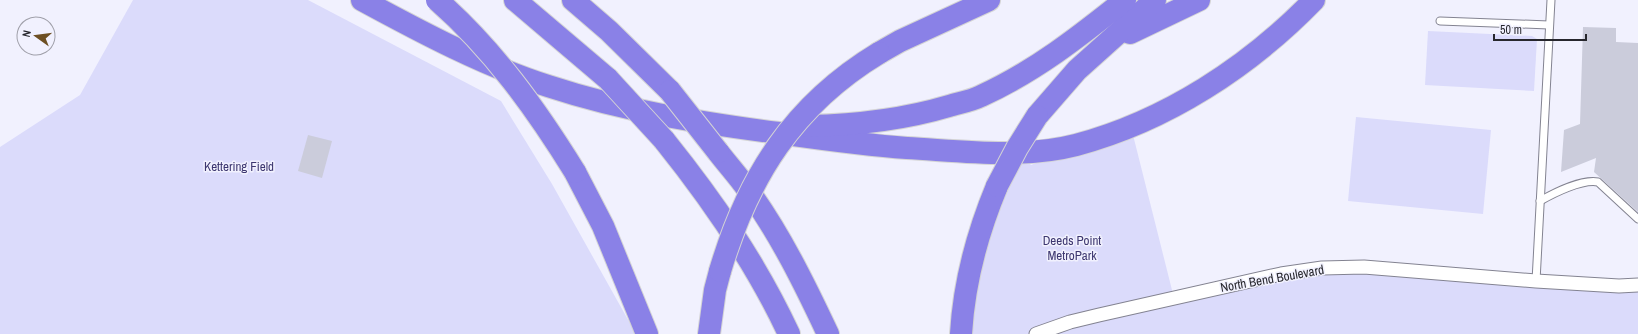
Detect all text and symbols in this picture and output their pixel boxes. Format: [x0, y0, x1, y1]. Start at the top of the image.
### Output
north arrow [16, 16, 56, 56]
scale bar [1494, 16, 1586, 42]
text: 50 m [1500, 22, 1522, 38]
text: N [19, 29, 34, 38]
park label: Kettering Field [204, 158, 274, 175]
park label: Deeds Point MetroPark [1043, 232, 1101, 264]
street label: North Bend Boulevard [1219, 261, 1325, 296]

